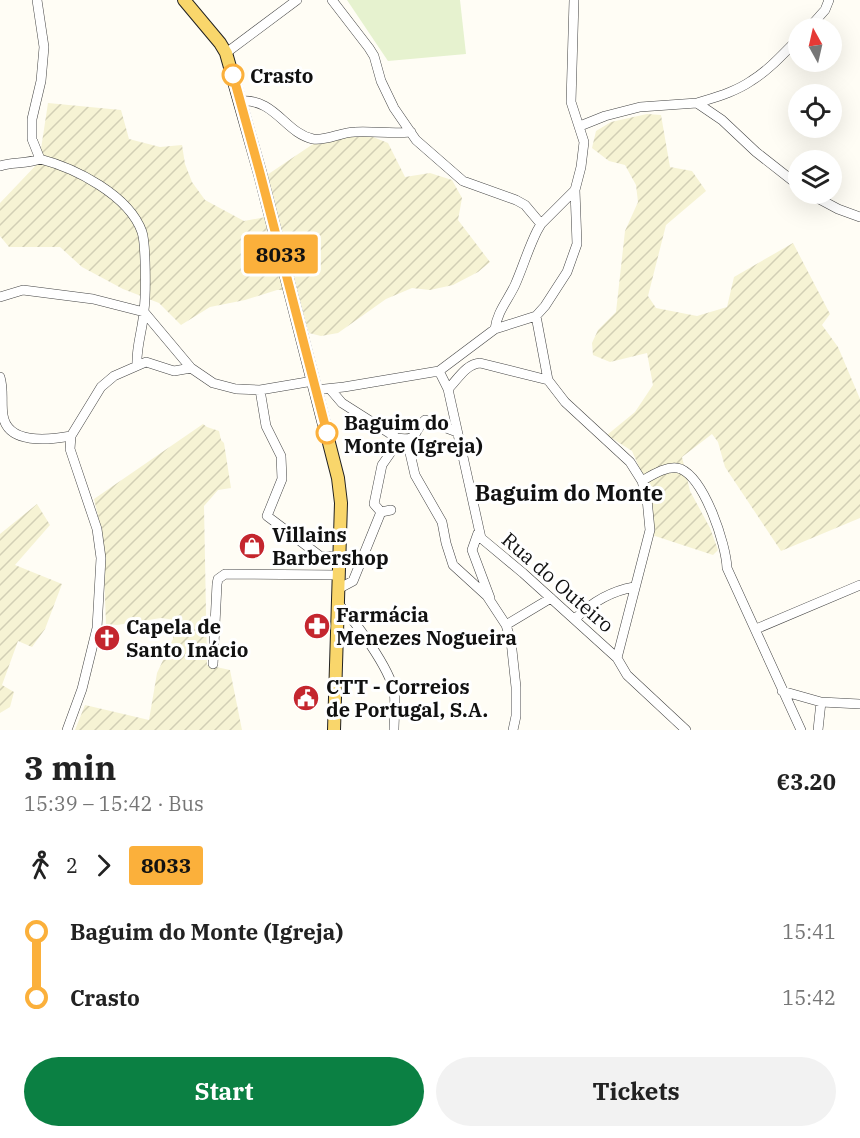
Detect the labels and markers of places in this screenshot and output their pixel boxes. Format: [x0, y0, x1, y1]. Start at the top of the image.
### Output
place label: Crasto [250, 62, 313, 89]
marker: Crasto [222, 64, 244, 86]
place label: Baguim do Monte (Igreja) [344, 409, 483, 459]
marker: Baguim do Monte (Igreja) [316, 422, 338, 444]
place label: Villains Barbershop [272, 521, 389, 571]
shop icon: Villains Barbershop [237, 531, 267, 561]
place label: Farmácia Menezes Nogueira [336, 601, 517, 651]
pharmacy icon: Farmácia Menezes Nogueira [302, 611, 332, 641]
place label: Capela de Santo Inácio [126, 613, 248, 663]
church icon: Capela de Santo Inácio [92, 623, 122, 653]
place label: CTT - Correios de Portugal, S.A. [326, 673, 488, 723]
public building icon: CTT - Correios de Portugal, S.A. [291, 683, 321, 713]

